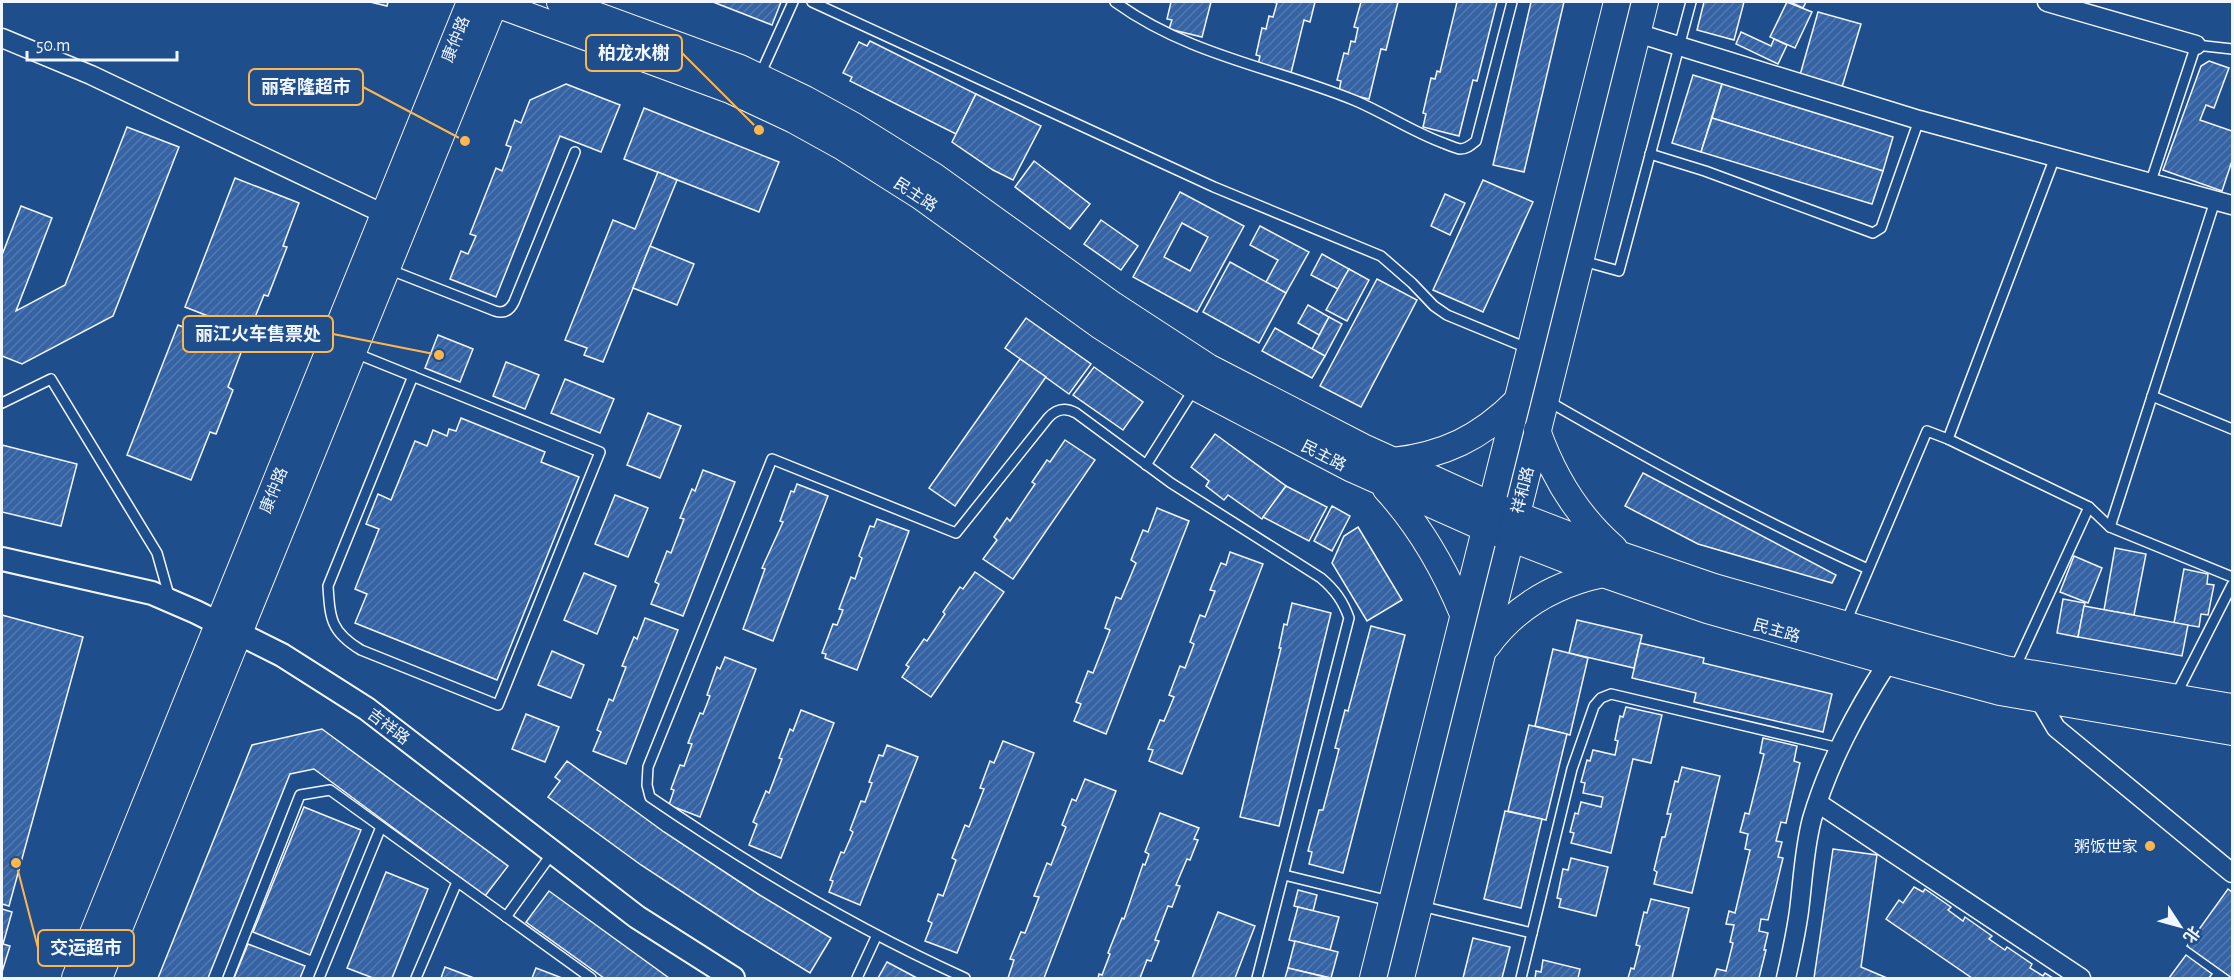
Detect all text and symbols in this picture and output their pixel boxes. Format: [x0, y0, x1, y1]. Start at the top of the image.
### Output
street label: 康仲路 [439, 14, 472, 65]
scale bar [27, 24, 177, 62]
callout: 柏龙水榭 [586, 35, 682, 71]
text: 50 m [36, 37, 70, 55]
text: 柏龙水榭 [598, 43, 670, 63]
callout: 丽客隆超市 [249, 69, 363, 105]
text: 丽客隆超市 [261, 77, 351, 97]
street label: 民主路 [891, 174, 940, 215]
callout: 丽江火车售票处 [183, 316, 333, 352]
text: 丽江火车售票处 [195, 324, 321, 344]
street label: 民主路 [1299, 437, 1349, 474]
street label: 康仲路 [257, 465, 290, 516]
street label: 祥和路 [1508, 465, 1537, 515]
street label: 民主路 [1751, 616, 1802, 645]
street label: 吉祥路 [364, 705, 413, 748]
place label: 粥饭世家 [2074, 838, 2138, 855]
marker: 粥饭世家 [2143, 839, 2157, 853]
north arrow [2150, 896, 2210, 956]
text: 北 [2180, 923, 2203, 946]
callout: 交运超市 [38, 930, 134, 966]
text: 交运超市 [50, 938, 122, 958]

